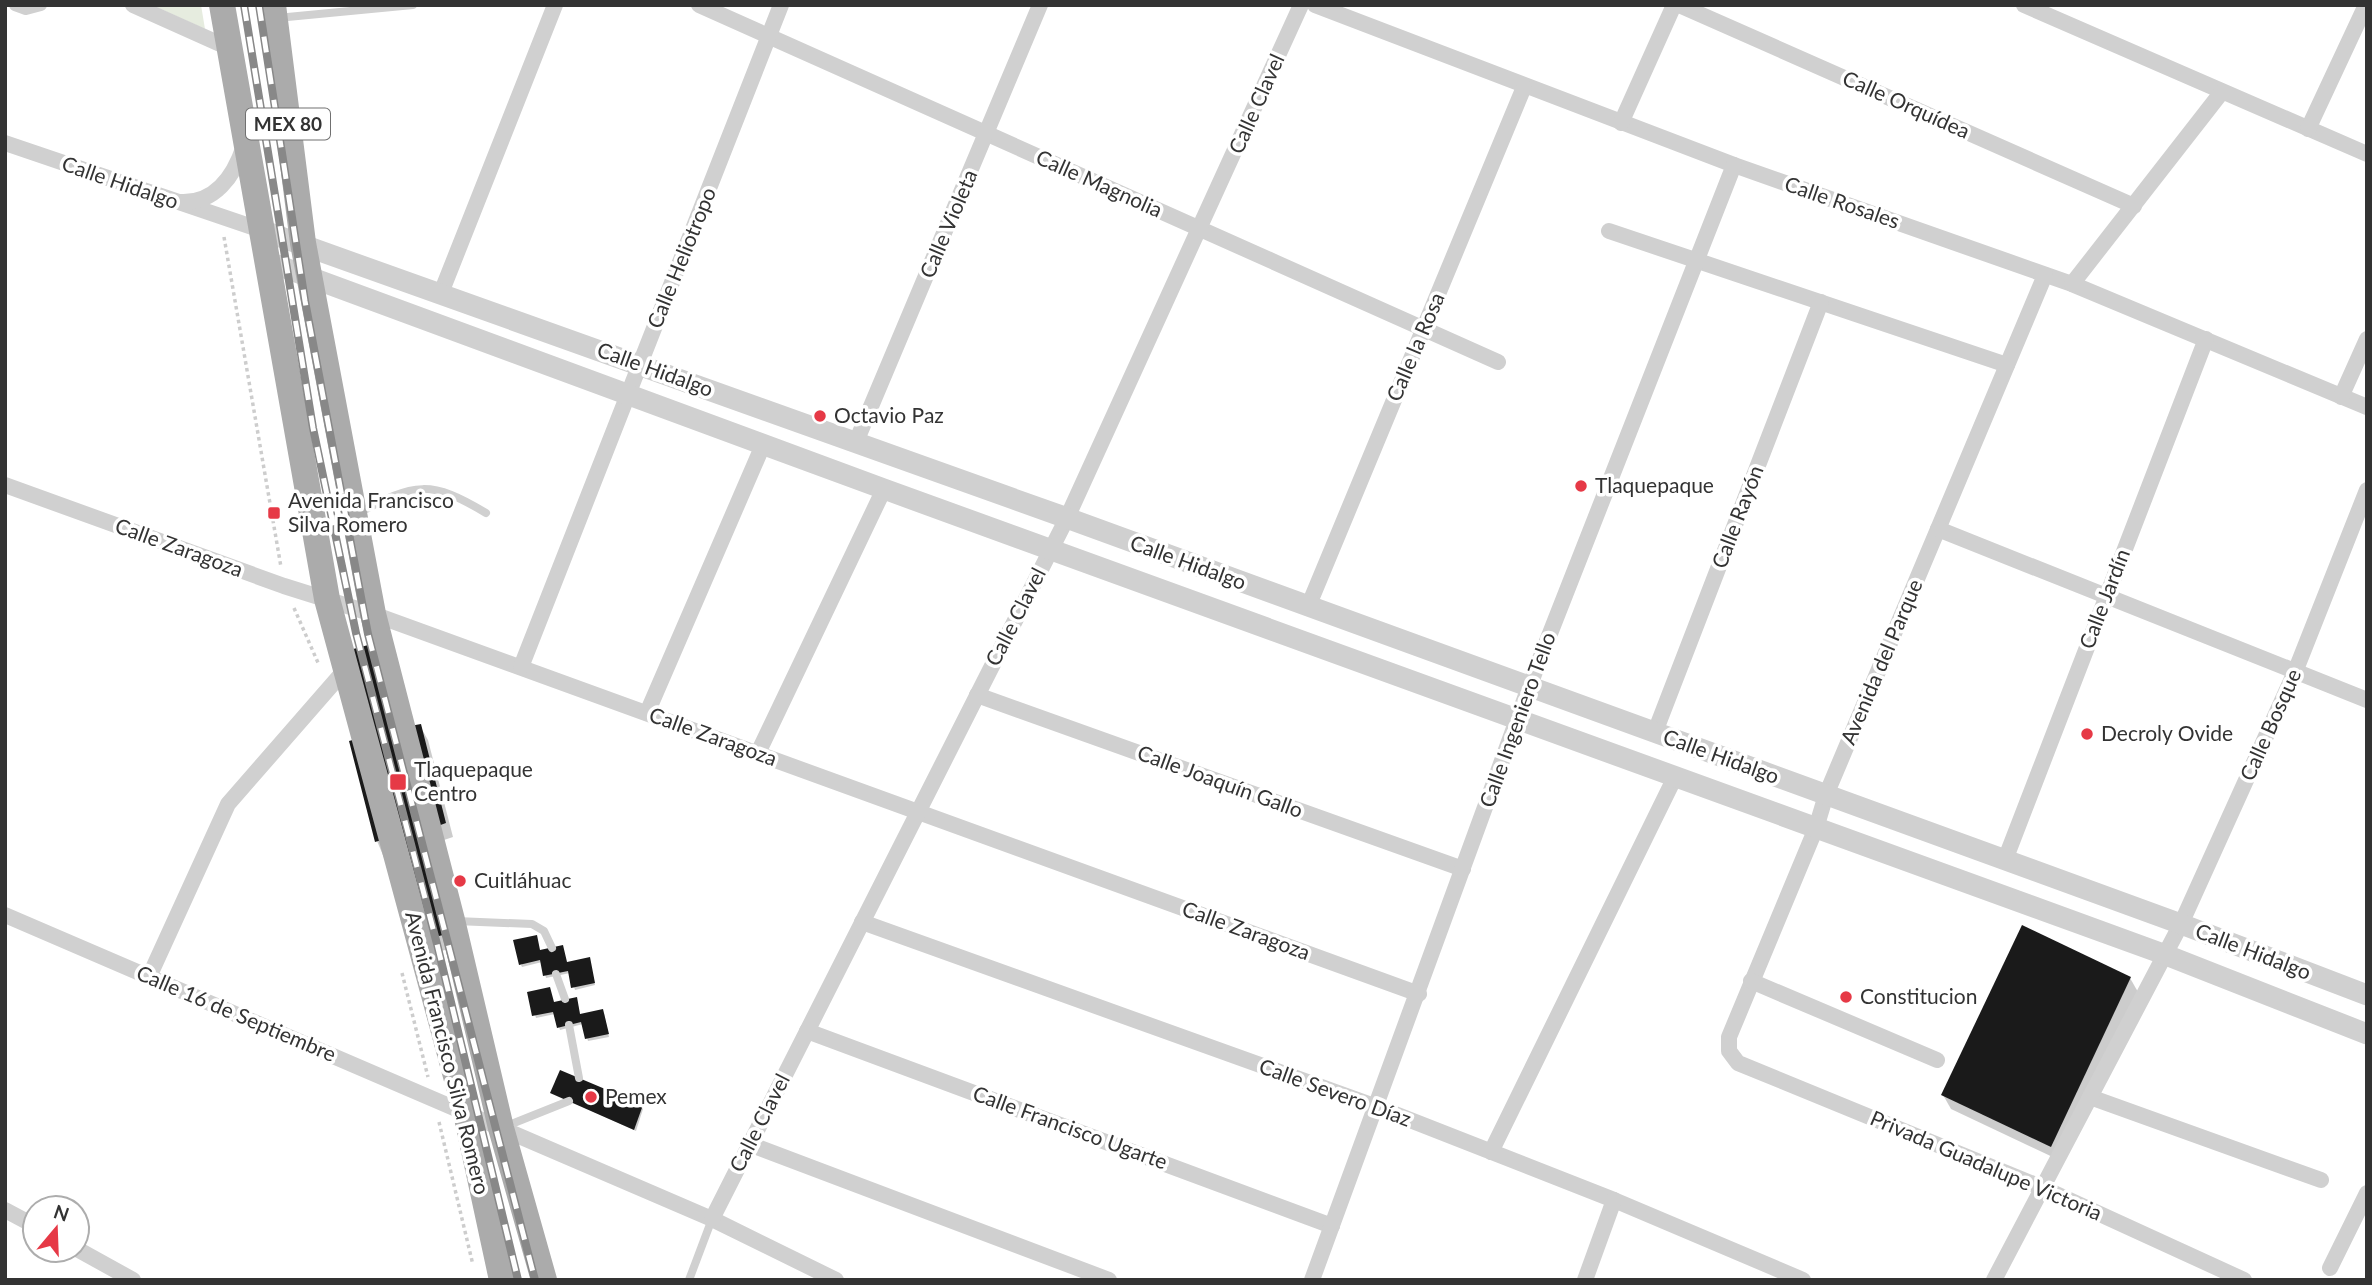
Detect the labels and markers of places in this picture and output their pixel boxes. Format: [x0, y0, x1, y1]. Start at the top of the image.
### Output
place label: Octavio Paz [834, 402, 944, 427]
marker: Octavio Paz [812, 408, 828, 424]
place label: Tlaquepaque [1595, 472, 1714, 497]
marker: Tlaquepaque [1573, 478, 1589, 494]
place label: Avenida Francisco Silva Romero [288, 487, 454, 536]
marker: Avenida Francisco Silva Romero [266, 505, 282, 521]
place label: Decroly Ovide [2101, 720, 2233, 745]
marker: Decroly Ovide [2079, 726, 2095, 742]
place label: Tlaquepaque Centro [414, 756, 533, 805]
marker: Tlaquepaque Centro [388, 772, 408, 792]
place label: Cuitláhuac [474, 867, 571, 892]
marker: Cuitláhuac [452, 873, 468, 889]
place label: Constitucion [1860, 983, 1977, 1008]
marker: Constitucion [1838, 989, 1854, 1005]
place label: Pemex [605, 1083, 667, 1108]
marker: Pemex [583, 1089, 599, 1105]

